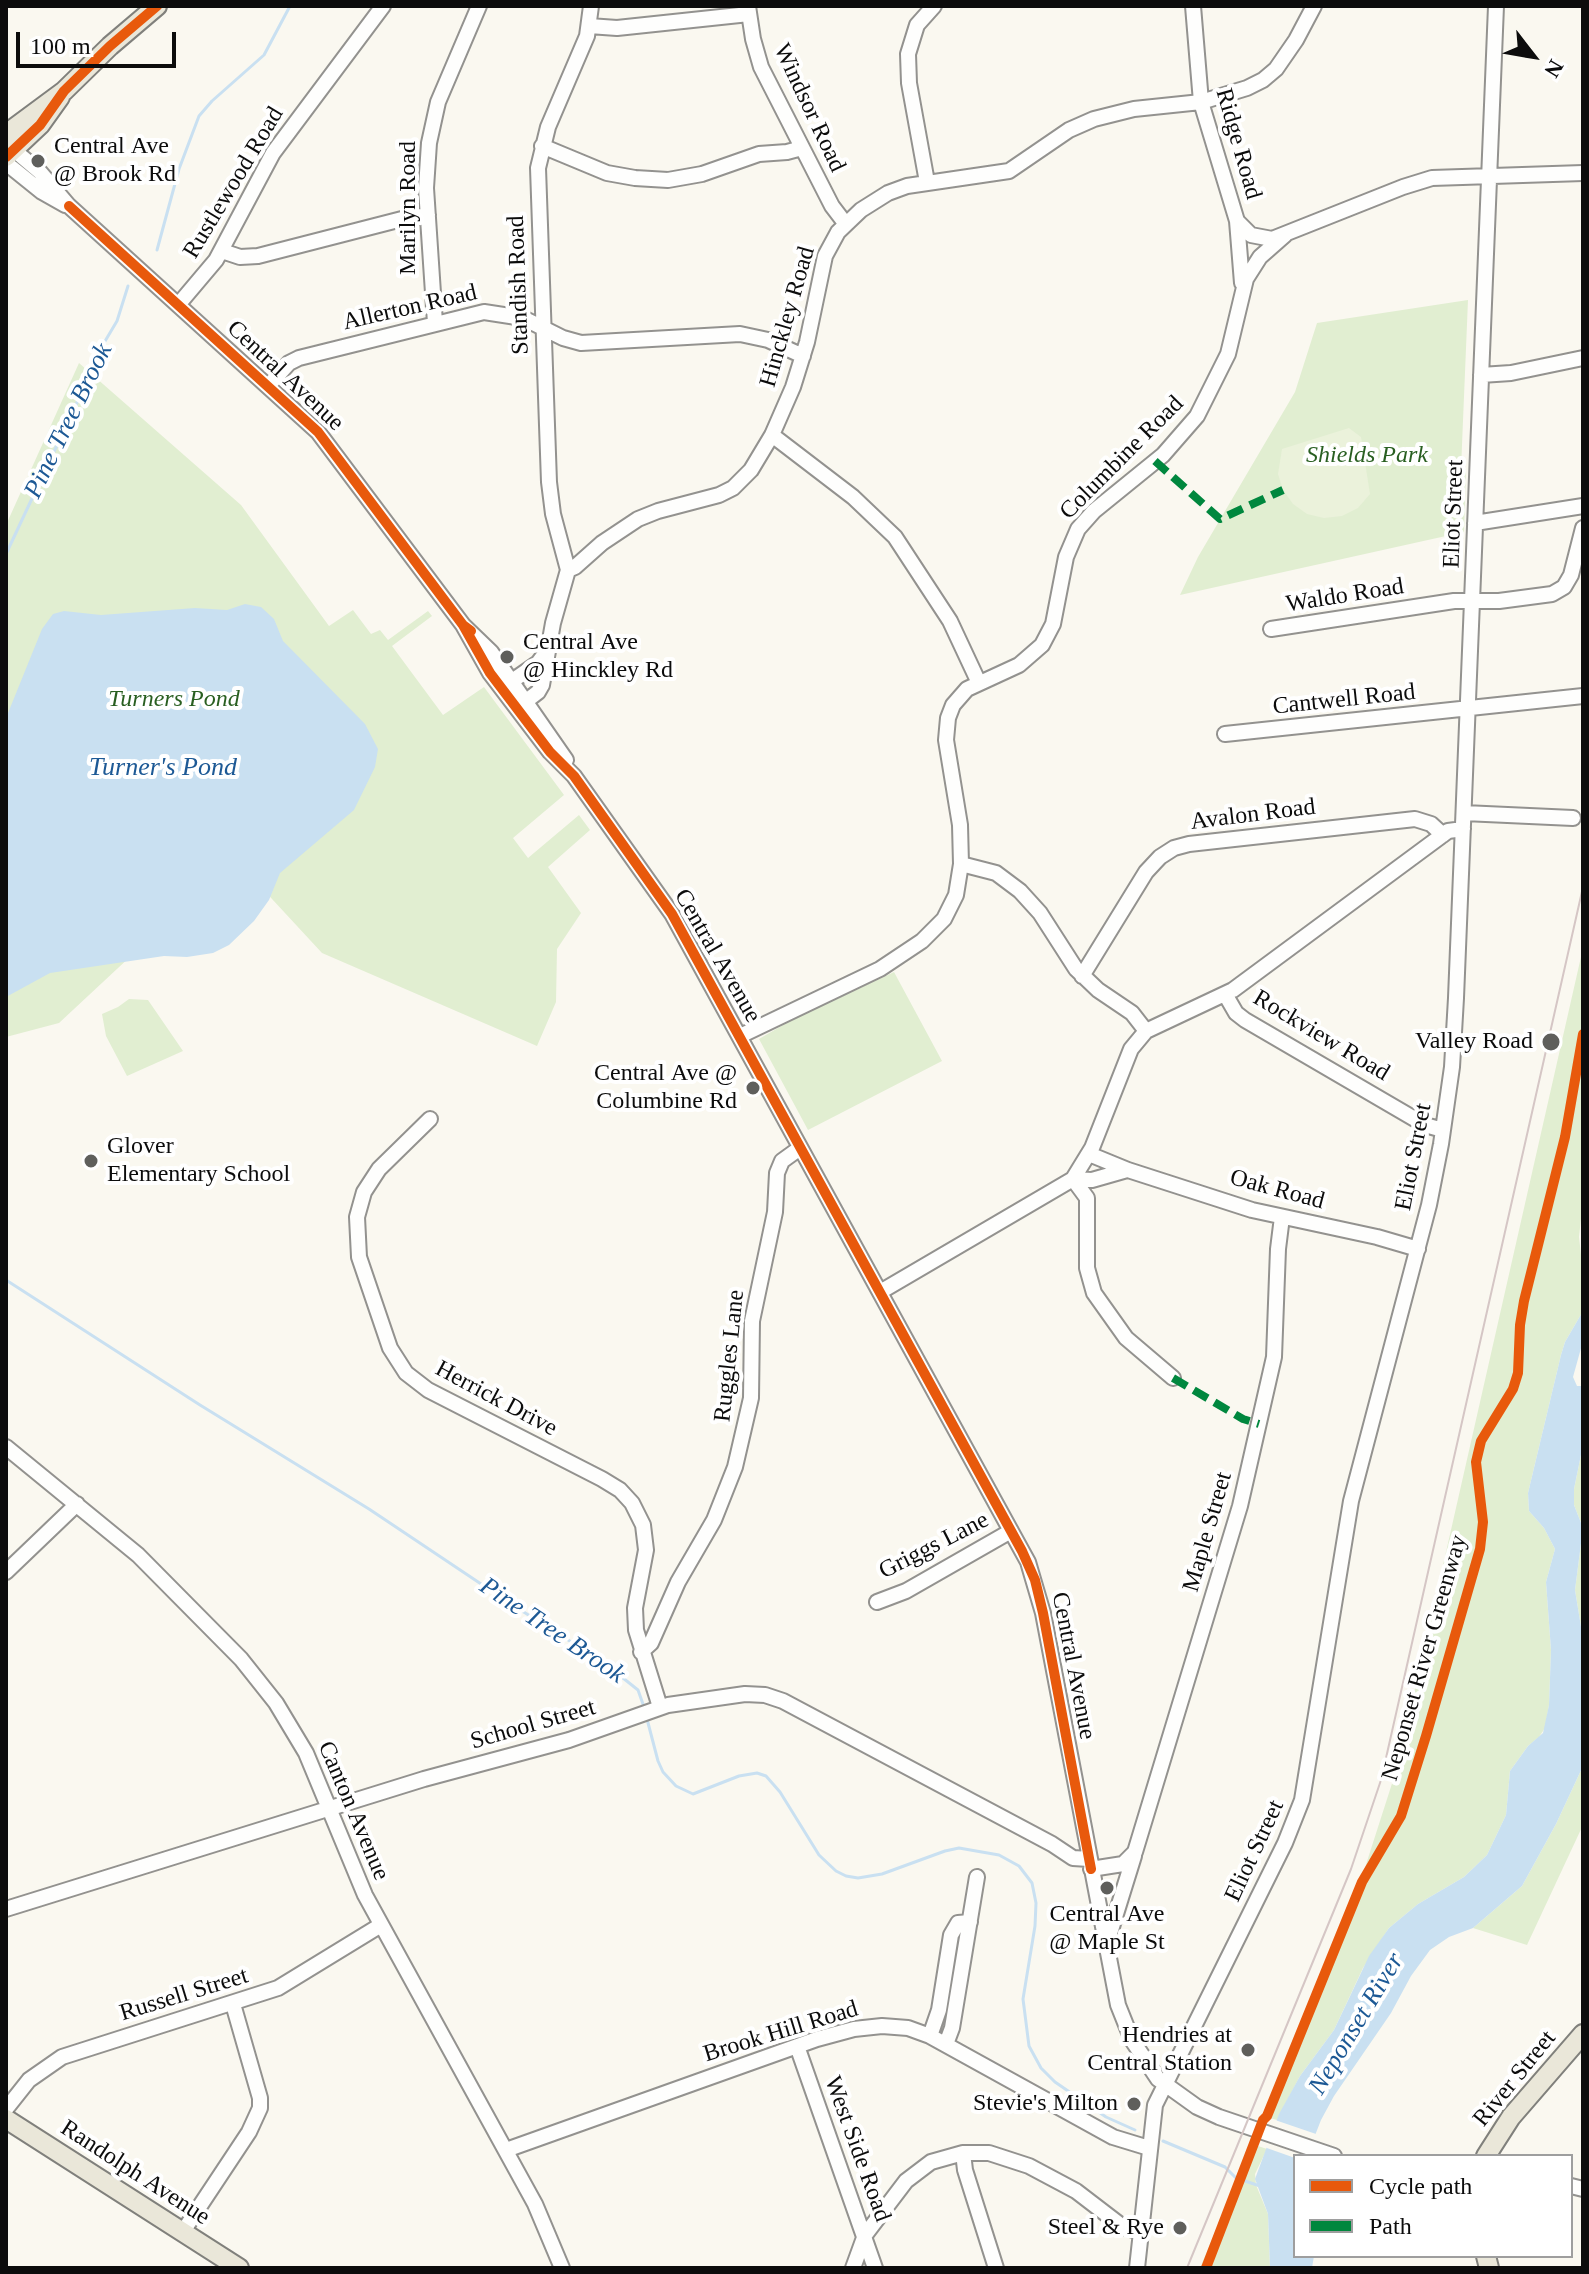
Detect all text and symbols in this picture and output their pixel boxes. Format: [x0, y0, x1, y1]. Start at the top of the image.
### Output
scale bar [20, 16, 180, 66]
north arrow [1493, 16, 1573, 96]
text: 100 m [30, 33, 91, 59]
street label: Windsor Road [767, 39, 851, 177]
text: N [1539, 55, 1569, 82]
street label: Ridge Road [1208, 85, 1268, 203]
street label: Rustlewood Road [178, 102, 290, 264]
place label: Central Ave @ Brook Rd [54, 133, 176, 189]
street label: Marilyn Road [395, 141, 423, 275]
marker: Central Ave @ Brook Rd [29, 152, 47, 170]
street label: Standish Road [502, 215, 536, 355]
street label: Hinckley Road [754, 244, 822, 390]
street label: Allerton Road [340, 279, 480, 337]
street label: Central Avenue [221, 314, 349, 438]
water label: Pine Tree Brook [18, 338, 120, 504]
street label: Columbine Road [1054, 390, 1190, 526]
park label: Shields Park [1306, 442, 1428, 470]
street label: Eliot Street [1438, 459, 1470, 569]
street label: Waldo Road [1284, 572, 1406, 620]
place label: Central Ave @ Hinckley Rd [523, 629, 673, 685]
marker: Central Ave @ Hinckley Rd [498, 648, 516, 666]
street label: Cantwell Road [1271, 678, 1417, 722]
park label: Turners Pond [108, 686, 240, 714]
water label: Turner's Pond [89, 752, 237, 784]
street label: Avalon Road [1189, 793, 1317, 837]
street label: Central Avenue [667, 884, 767, 1028]
street label: Rockview Road [1248, 984, 1394, 1088]
place label: Valley Road [1415, 1028, 1533, 1056]
marker: Valley Road [1540, 1031, 1562, 1053]
place label: Central Ave @ Columbine Rd [594, 1060, 737, 1116]
marker: Central Ave @ Columbine Rd [744, 1079, 762, 1097]
street label: Eliot Street [1389, 1101, 1439, 1213]
place label: Glover Elementary School [107, 1133, 290, 1189]
marker: Glover Elementary School [82, 1152, 100, 1170]
street label: Oak Road [1227, 1164, 1327, 1216]
street label: Ruggles Lane [709, 1289, 751, 1423]
street label: Herrick Drive [430, 1355, 562, 1443]
street label: Maple Street [1177, 1469, 1239, 1595]
street label: Griggs Lane [874, 1506, 994, 1586]
street label: Neponset River Greenway [1376, 1532, 1474, 1784]
water label: Pine Tree Brook [473, 1571, 631, 1691]
street label: Central Avenue [1045, 1590, 1101, 1742]
street label: School Street [467, 1693, 599, 1757]
street label: Canton Avenue [311, 1737, 395, 1885]
street label: Eliot Street [1219, 1796, 1291, 1906]
marker: Central Ave @ Maple St [1098, 1879, 1116, 1897]
place label: Central Ave @ Maple St [1049, 1901, 1165, 1957]
water label: Neponset River [1303, 1948, 1411, 2100]
street label: Russell Street [116, 1962, 252, 2028]
street label: Brook Hill Road [700, 1995, 862, 2069]
place label: Hendries at Central Station [1087, 2022, 1232, 2078]
street label: River Street [1468, 2025, 1562, 2133]
marker: Hendries at Central Station [1239, 2041, 1257, 2059]
street label: West Side Road [817, 2072, 897, 2226]
place label: Stevie's Milton [973, 2090, 1118, 2118]
marker: Stevie's Milton [1125, 2095, 1143, 2113]
street label: Randolph Avenue [55, 2114, 215, 2232]
legend [1293, 2154, 1573, 2258]
text: Cycle path [1369, 2173, 1472, 2199]
text: Path [1369, 2213, 1412, 2239]
place label: Steel & Rye [1048, 2214, 1164, 2242]
marker: Steel & Rye [1171, 2219, 1189, 2237]

